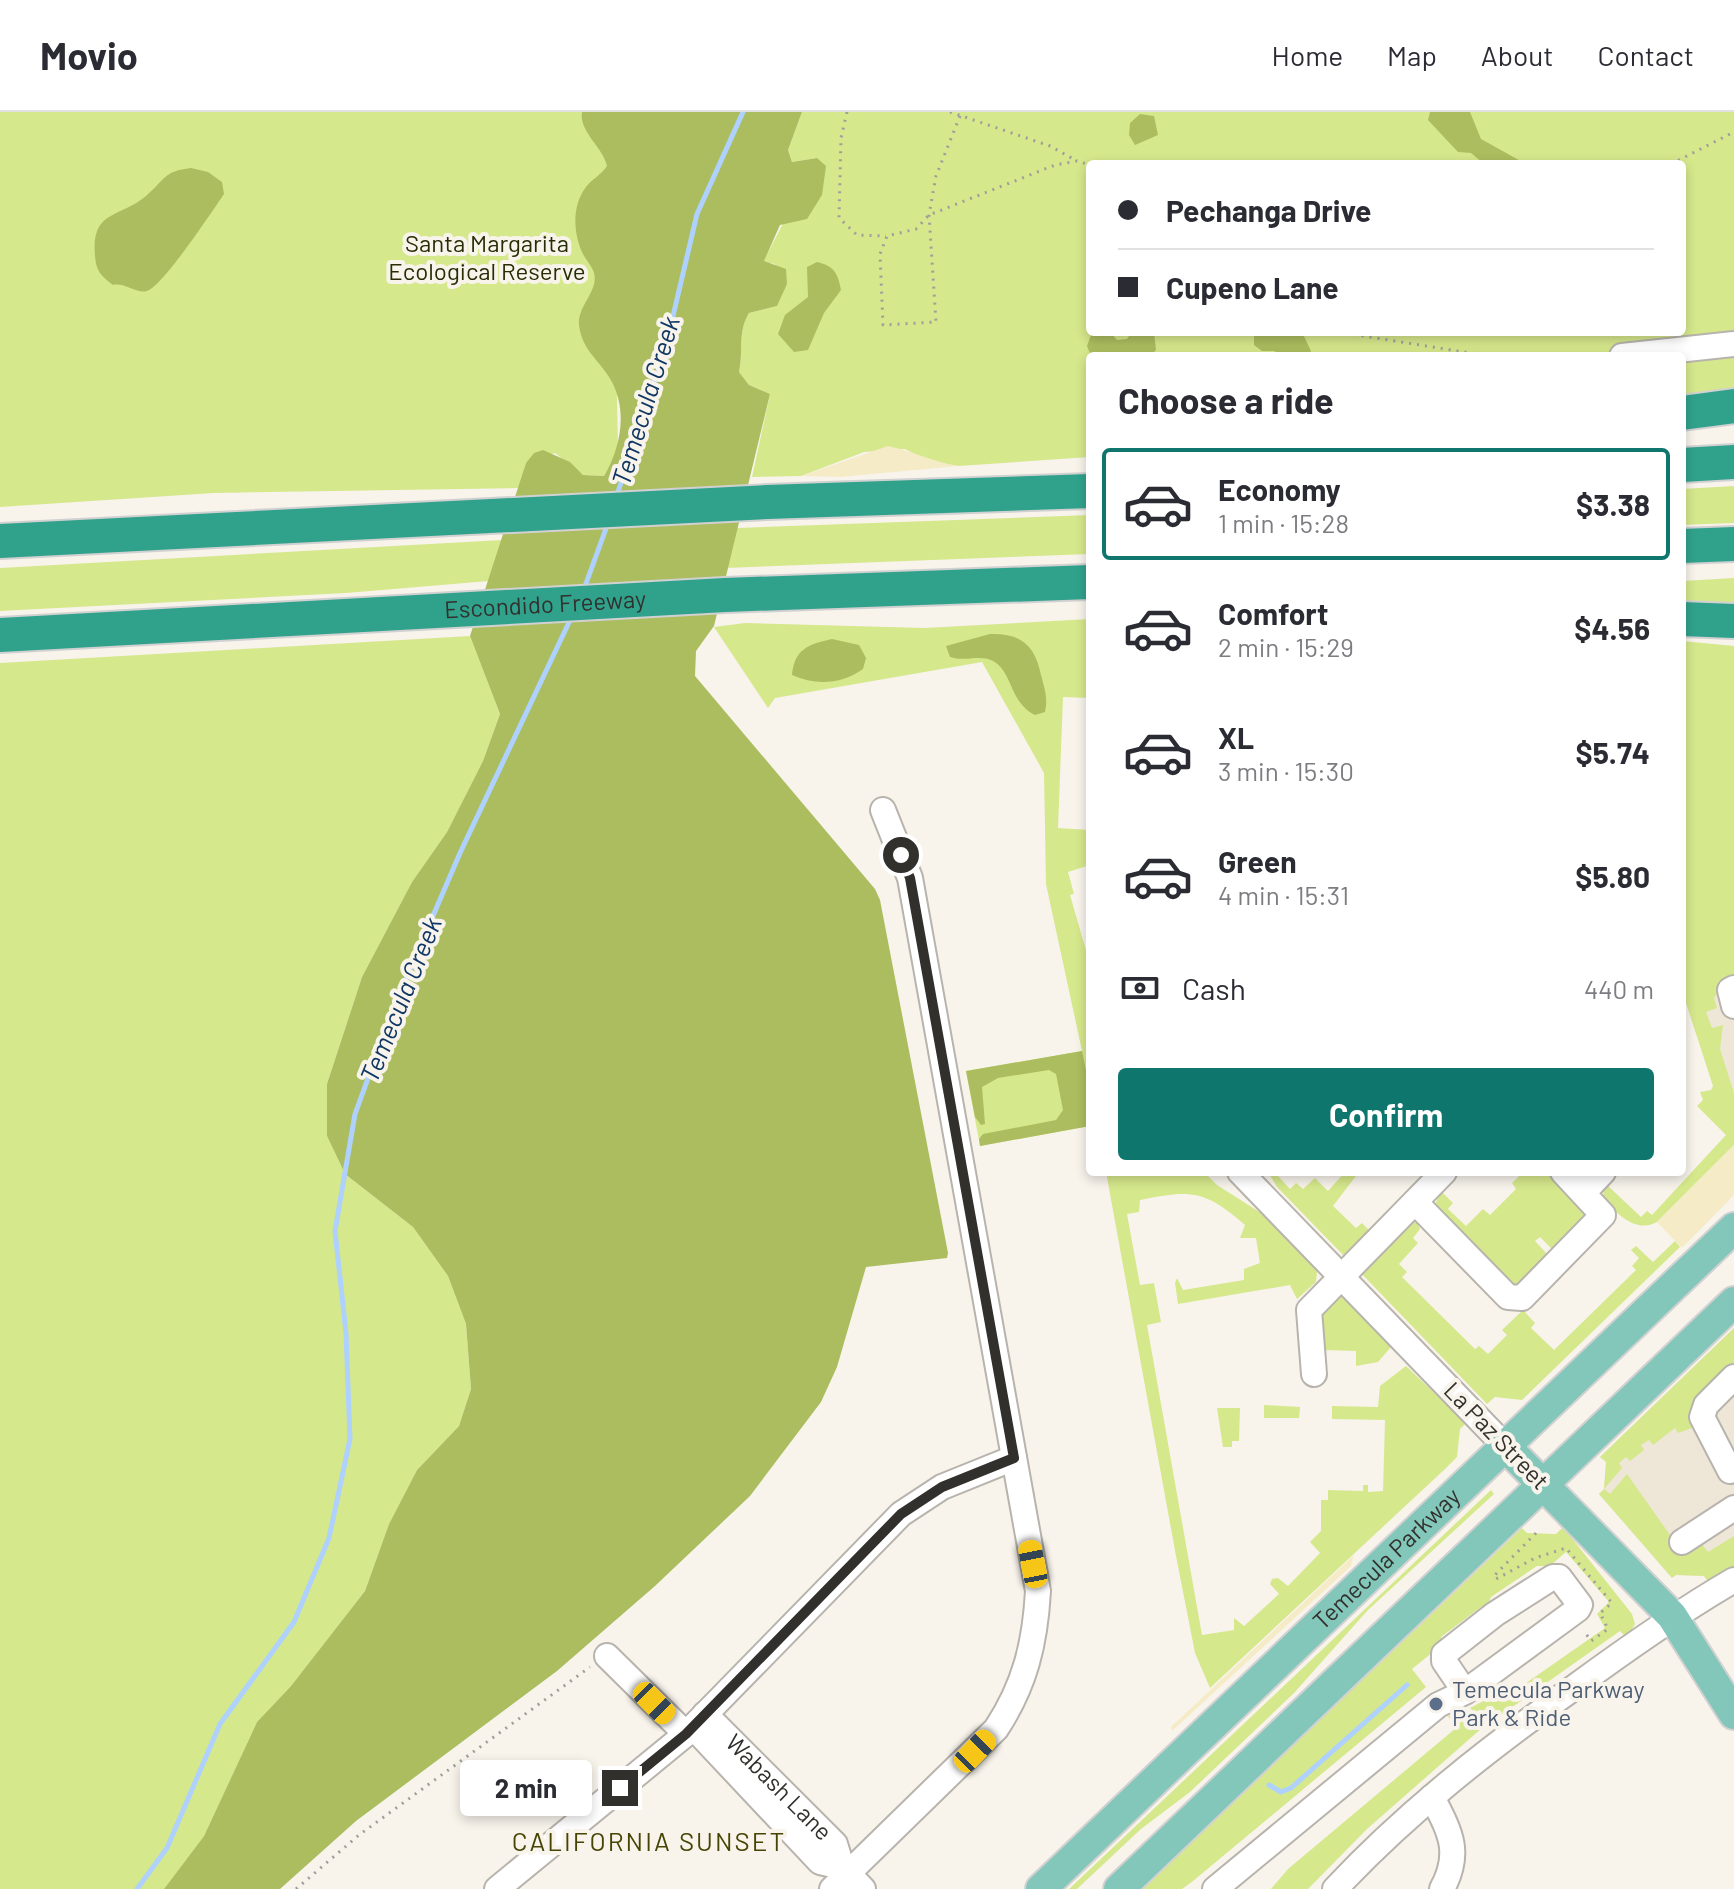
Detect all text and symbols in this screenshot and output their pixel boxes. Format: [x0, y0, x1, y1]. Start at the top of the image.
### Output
text: Movio [40, 32, 138, 78]
text: Home [1272, 38, 1343, 72]
text: Map [1387, 38, 1437, 72]
text: About [1481, 38, 1553, 72]
text: Contact [1597, 38, 1694, 72]
text: Pechanga Drive [1166, 192, 1371, 228]
park label: Santa Margarita Ecological Reserve [388, 228, 586, 285]
text: Cupeno Lane [1166, 269, 1339, 305]
water label: Temecula Creek [604, 312, 685, 489]
text: Choose a ride [1118, 378, 1334, 421]
icon: car [1122, 468, 1194, 540]
text: Economy [1218, 471, 1341, 507]
text: $3.38 [1576, 486, 1650, 522]
text: 1 min · 15:28 [1218, 507, 1349, 538]
street label: Escondido Freeway [443, 583, 647, 623]
icon: car [1122, 592, 1194, 664]
text: Comfort [1218, 595, 1328, 631]
text: $4.56 [1574, 610, 1650, 646]
text: 2 min · 15:29 [1218, 631, 1354, 662]
icon: car [1122, 716, 1194, 788]
text: XL [1218, 719, 1254, 755]
text: $5.74 [1576, 734, 1650, 770]
text: 3 min · 15:30 [1218, 755, 1354, 786]
route start [883, 837, 919, 873]
icon: car [1122, 840, 1194, 912]
text: Green [1218, 843, 1297, 879]
text: $5.80 [1575, 858, 1650, 894]
text: 4 min · 15:31 [1218, 879, 1349, 910]
water label: Temecula Creek [352, 912, 447, 1086]
icon: cash [1118, 966, 1162, 1010]
text: Cash [1182, 970, 1246, 1006]
text: 440 m [1584, 973, 1654, 1004]
button: Confirm [1118, 1068, 1654, 1160]
street label: La Paz Street [1439, 1375, 1555, 1495]
street label: Temecula Parkway [1306, 1481, 1466, 1635]
car [1017, 1538, 1049, 1590]
place label: Temecula Parkway Park & Ride [1452, 1674, 1645, 1731]
car [629, 1678, 679, 1728]
marker: Temecula Parkway Park & Ride [1427, 1695, 1445, 1713]
car [950, 1725, 1000, 1777]
street label: Wabash Lane [720, 1727, 839, 1846]
callout: 2 min [460, 1760, 592, 1816]
route end [602, 1770, 638, 1806]
text: 2 min [495, 1772, 557, 1803]
district label: CALIFORNIA SUNSET [512, 1825, 786, 1856]

